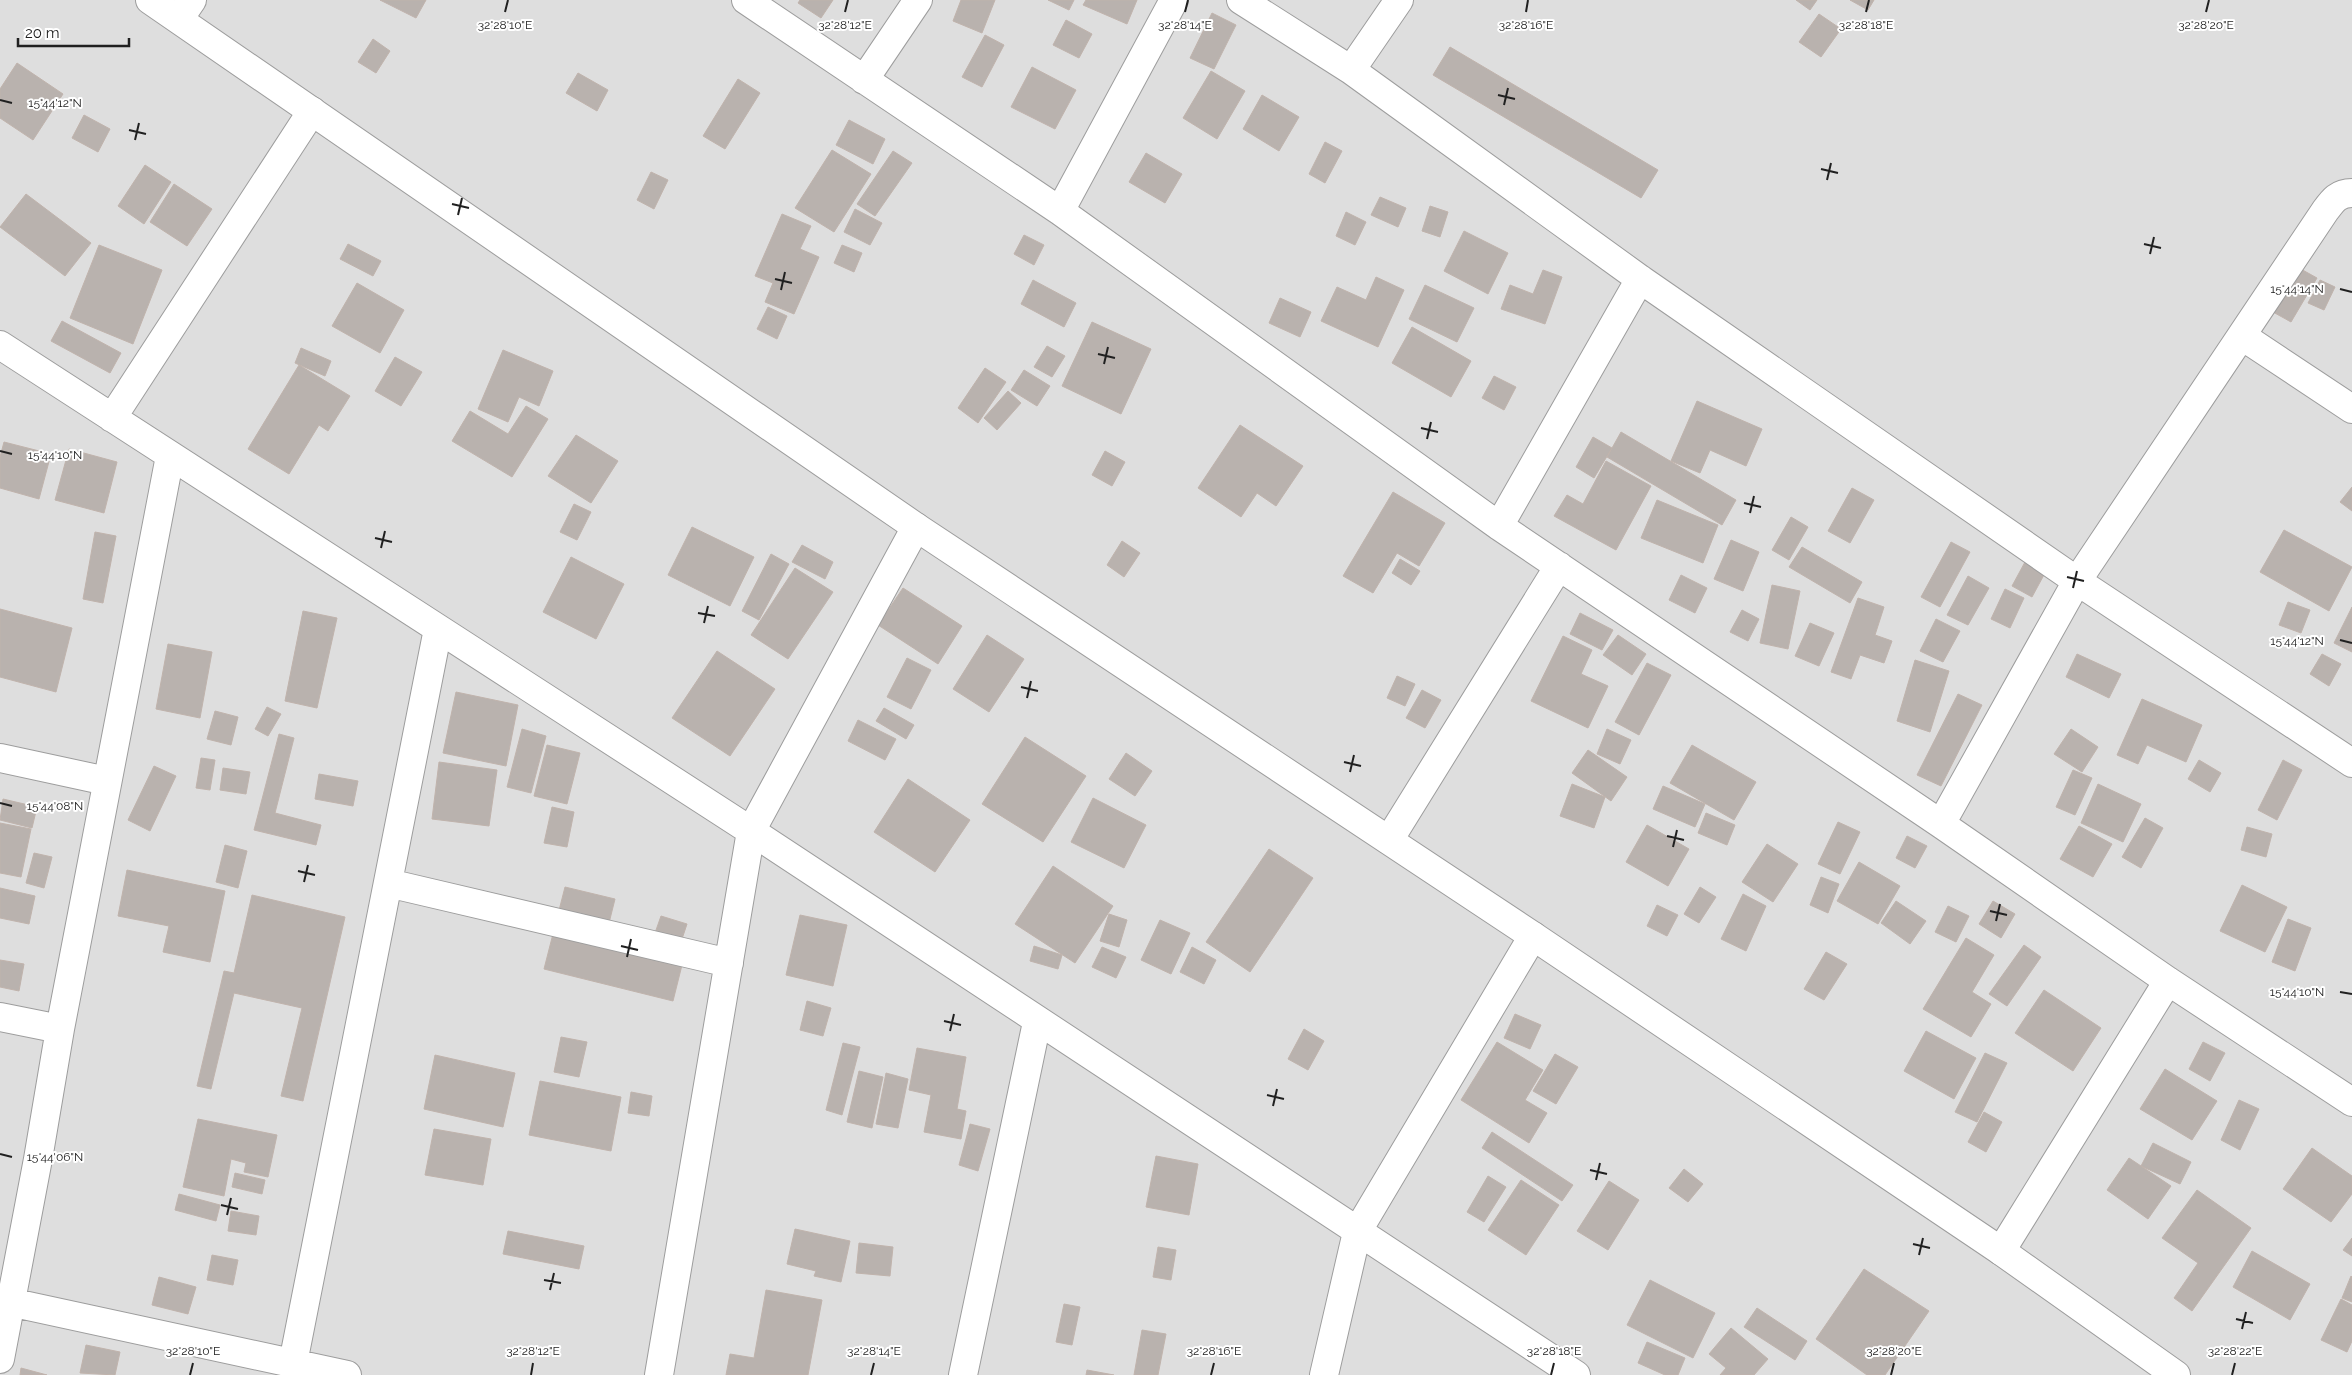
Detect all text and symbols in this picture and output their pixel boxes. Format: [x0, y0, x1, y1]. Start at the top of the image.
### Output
scale bar [18, 15, 129, 47]
text: 32°28'10"E [478, 18, 532, 32]
text: 32°28'12"E [818, 18, 872, 32]
text: 32°28'14"E [1158, 18, 1212, 32]
text: 32°28'16"E [1499, 18, 1553, 32]
text: 32°28'18"E [1839, 18, 1893, 32]
text: 32°28'20"E [2178, 18, 2234, 32]
text: 20 m [25, 24, 60, 42]
text: 15°44'12"N [28, 96, 82, 110]
text: 15°44'14"N [2270, 282, 2324, 296]
text: 15°44'10"N [28, 448, 82, 462]
text: 15°44'12"N [2270, 634, 2324, 648]
text: 15°44'08"N [27, 799, 83, 813]
text: 15°44'10"N [2270, 985, 2324, 999]
text: 15°44'06"N [27, 1150, 83, 1164]
text: 32°28'10"E [166, 1344, 220, 1358]
text: 32°28'12"E [506, 1344, 560, 1358]
text: 32°28'14"E [847, 1344, 901, 1358]
text: 32°28'16"E [1187, 1344, 1241, 1358]
text: 32°28'18"E [1527, 1344, 1581, 1358]
text: 32°28'20"E [1866, 1344, 1922, 1358]
text: 32°28'22"E [2208, 1344, 2262, 1358]

